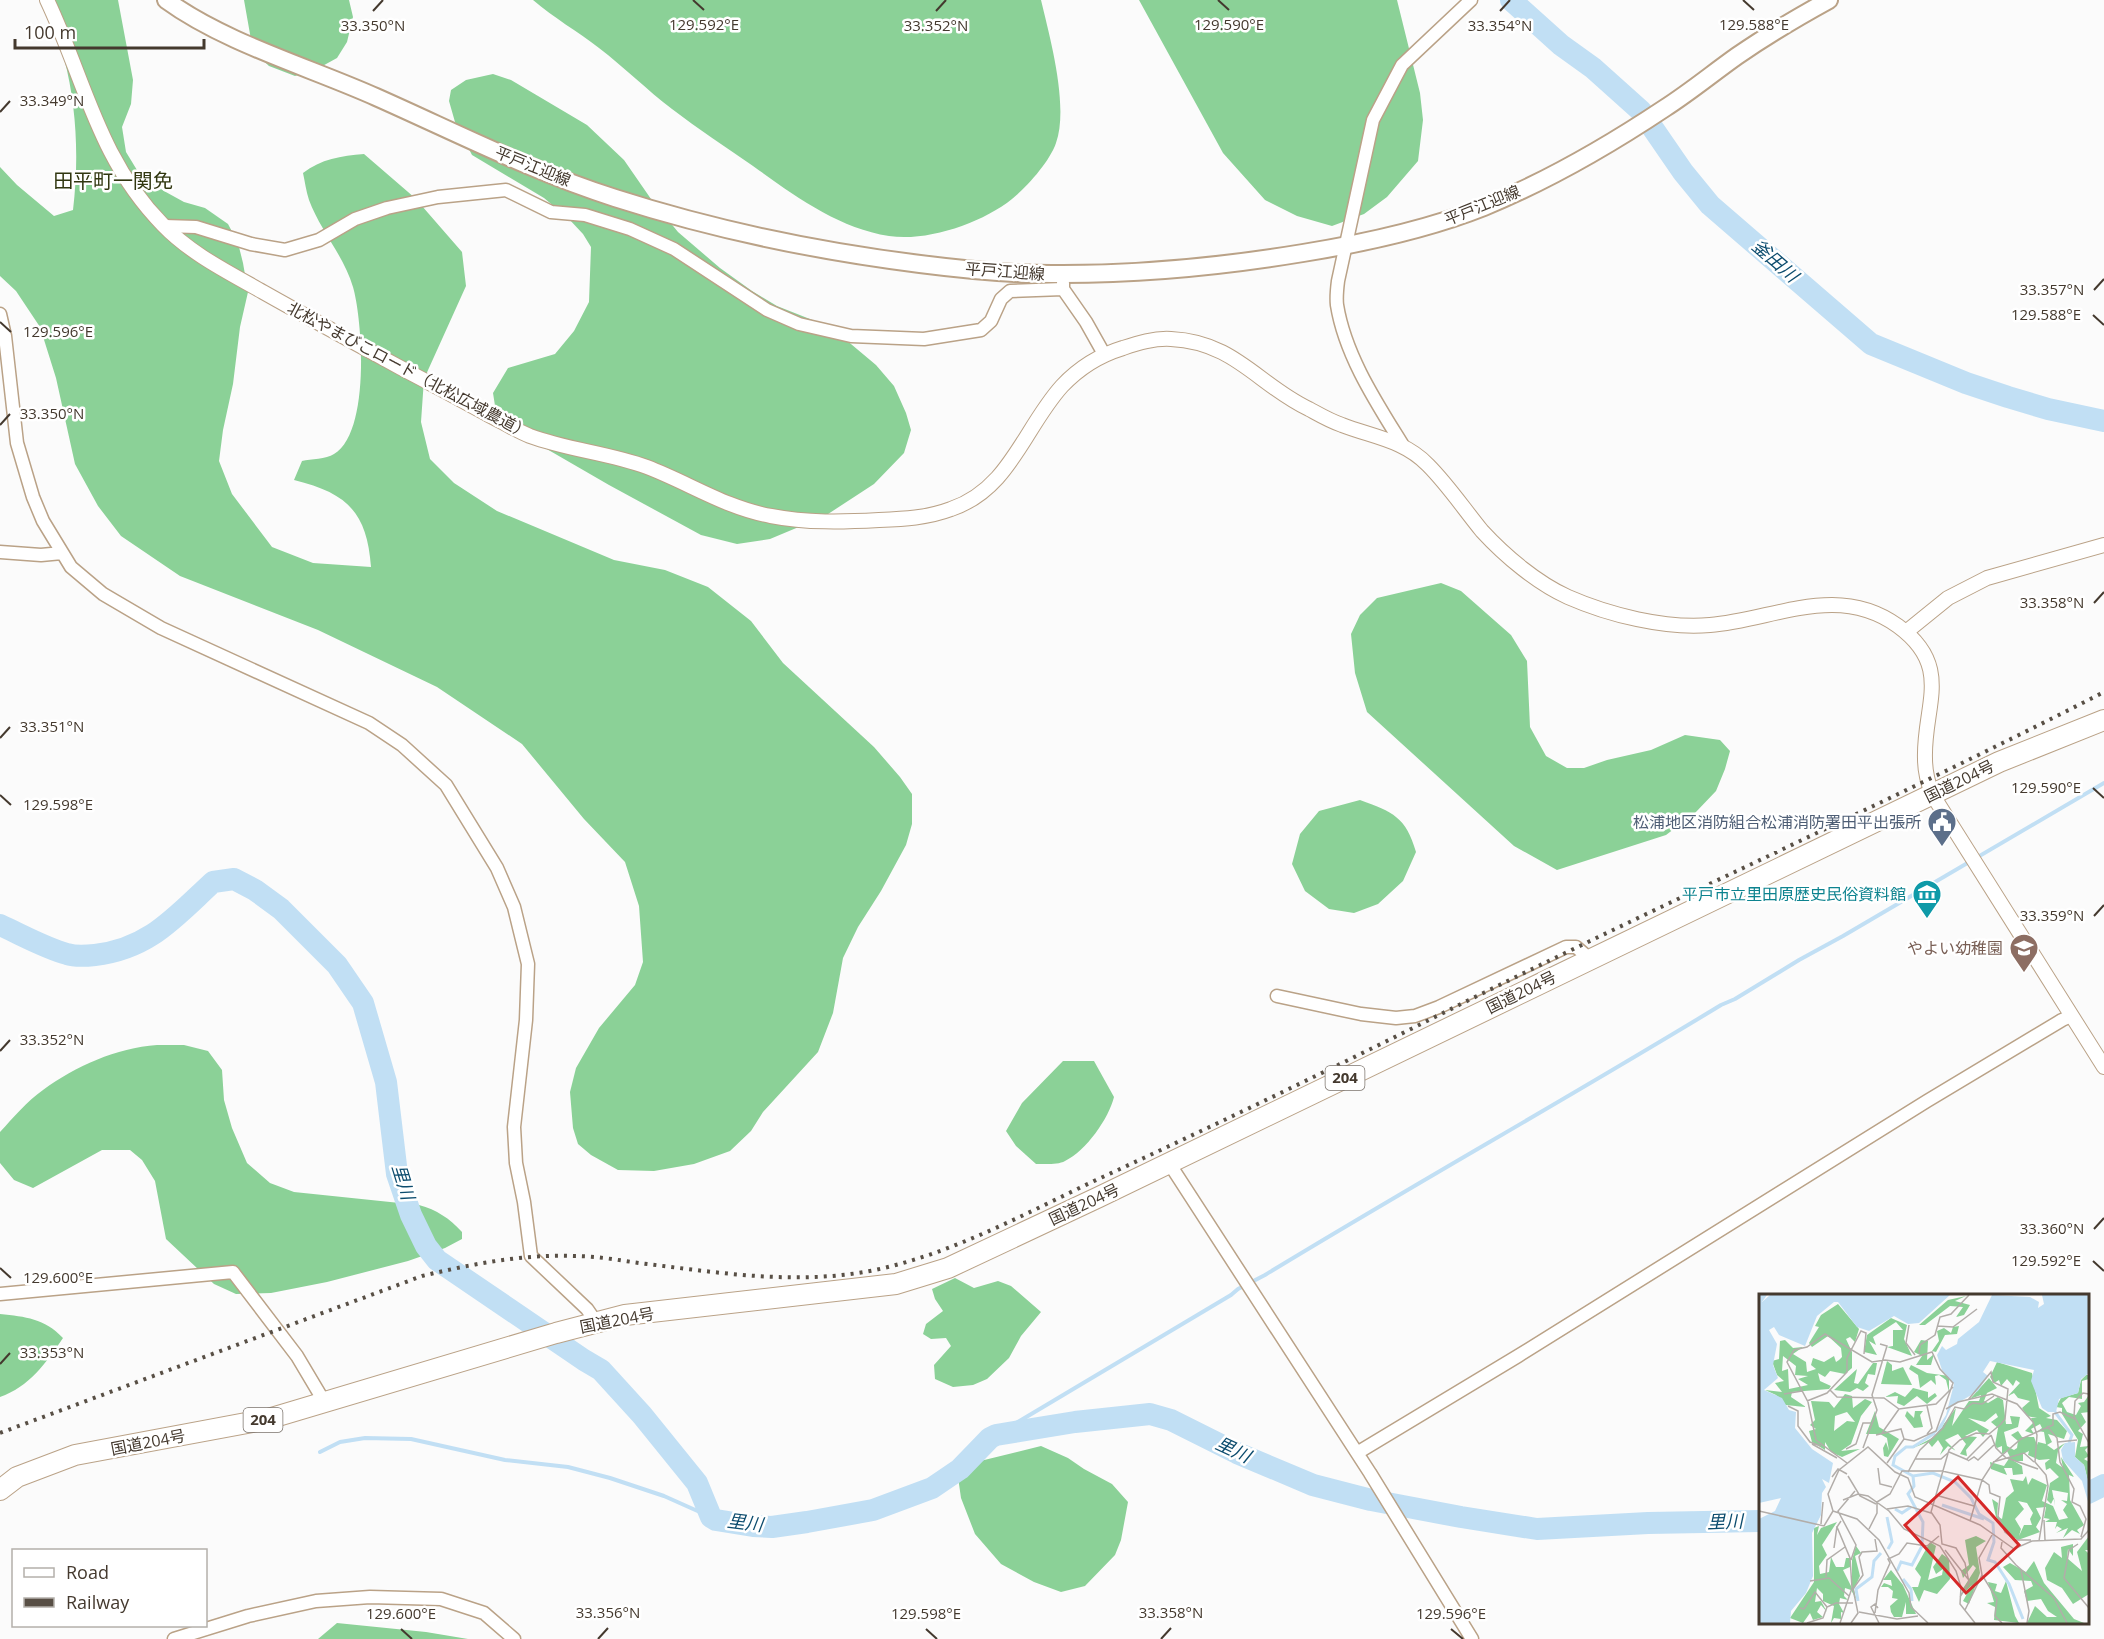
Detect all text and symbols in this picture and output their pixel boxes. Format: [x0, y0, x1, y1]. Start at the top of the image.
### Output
scale bar [15, 12, 204, 50]
text: 129.592°E [669, 14, 739, 34]
text: 129.590°E [1194, 14, 1264, 34]
text: 129.588°E [1719, 14, 1789, 34]
text: 33.350°N [341, 15, 405, 35]
text: 33.352°N [904, 15, 968, 35]
text: 33.354°N [1468, 15, 1532, 35]
text: 100 m [24, 20, 76, 44]
text: 33.349°N [20, 90, 84, 110]
street label: 平戸江迎線 [492, 141, 574, 191]
district label: 田平町一関免 [53, 167, 173, 194]
street label: 平戸江迎線 [1441, 180, 1523, 230]
water label: 釜田川 [1747, 233, 1805, 288]
street label: 平戸江迎線 [964, 257, 1046, 285]
text: 33.357°N [2020, 279, 2084, 299]
street label: 北松やまびこロード（北松広域農道） [284, 296, 534, 444]
text: 129.588°E [2011, 304, 2081, 324]
text: 129.596°E [23, 321, 93, 341]
text: 33.350°N [20, 403, 84, 423]
text: 33.358°N [2020, 592, 2084, 612]
text: 33.351°N [20, 716, 84, 736]
street label: 国道204号 [1920, 755, 1998, 807]
text: 129.590°E [2011, 777, 2081, 797]
text: 129.598°E [23, 794, 93, 814]
public building icon: 松浦地区消防組合松浦消防署田平出張所 [1926, 806, 1958, 848]
place label: 松浦地区消防組合松浦消防署田平出張所 [1633, 811, 1921, 833]
museum icon: 平戸市立里田原歴史民俗資料館 [1911, 878, 1943, 920]
place label: 平戸市立里田原歴史民俗資料館 [1682, 883, 1906, 905]
text: 33.359°N [2020, 905, 2084, 925]
school or university icon: やよい幼稚園 [2008, 932, 2040, 974]
place label: やよい幼稚園 [1907, 937, 2003, 959]
street label: 国道204号 [1482, 966, 1560, 1018]
text: 33.352°N [20, 1029, 84, 1049]
road number: 204 [1326, 1066, 1364, 1090]
water label: 里川 [387, 1161, 421, 1204]
street label: 国道204号 [1045, 1178, 1123, 1230]
text: 33.360°N [2020, 1218, 2084, 1238]
text: 129.592°E [2011, 1250, 2081, 1270]
text: 129.600°E [23, 1267, 93, 1287]
inset map [1759, 1294, 2089, 1624]
street label: 国道204号 [578, 1302, 656, 1338]
text: 33.353°N [20, 1342, 84, 1362]
road number: 204 [244, 1408, 282, 1432]
street label: 国道204号 [109, 1424, 187, 1460]
water label: 里川 [1212, 1431, 1257, 1468]
water label: 里川 [726, 1508, 766, 1536]
water label: 里川 [1707, 1508, 1745, 1534]
legend [12, 1549, 207, 1627]
text: Road [66, 1560, 109, 1584]
text: Railway [66, 1590, 130, 1614]
text: 33.356°N [576, 1602, 640, 1622]
text: 33.358°N [1139, 1602, 1203, 1622]
text: 129.600°E [366, 1603, 436, 1623]
text: 129.598°E [891, 1603, 961, 1623]
text: 129.596°E [1416, 1603, 1486, 1623]

